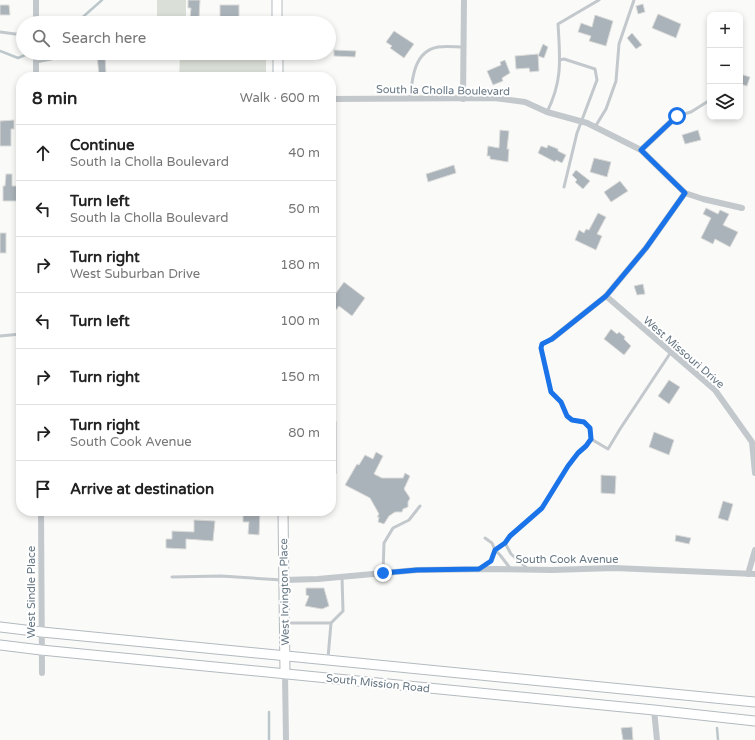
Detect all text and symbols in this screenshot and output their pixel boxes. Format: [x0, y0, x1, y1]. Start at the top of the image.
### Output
map controls [707, 12, 743, 120]
button: + [707, 12, 743, 48]
search box [16, 16, 336, 60]
icon: search [30, 27, 52, 49]
text: Search here [62, 29, 146, 47]
button: − [707, 48, 743, 84]
street label: South la Cholla Boulevard [376, 83, 510, 98]
button: layers [707, 84, 743, 120]
text: 8 min [32, 88, 77, 109]
text: Walk · 600 m [240, 90, 320, 106]
route start [668, 107, 686, 125]
text: Continue [70, 136, 134, 154]
icon: ahead [32, 142, 54, 164]
text: 40 m [288, 145, 320, 161]
text: South Ia Cholla Boulevard [70, 154, 229, 170]
text: Turn left [70, 192, 130, 210]
icon: left [32, 198, 54, 220]
text: 50 m [288, 201, 320, 217]
text: South la Cholla Boulevard [70, 210, 228, 226]
text: Turn right [70, 248, 140, 266]
icon: right [32, 254, 54, 276]
text: 180 m [280, 257, 320, 273]
text: West Suburban Drive [70, 266, 200, 282]
icon: left [32, 310, 54, 332]
text: Turn left [70, 312, 130, 330]
text: 100 m [280, 313, 320, 329]
street label: West Missouri Drive [640, 314, 727, 391]
icon: right [32, 366, 54, 388]
text: Turn right [70, 368, 140, 386]
text: 150 m [280, 369, 320, 385]
text: Turn right [70, 416, 140, 434]
icon: right [32, 422, 54, 444]
text: 80 m [288, 425, 320, 441]
text: South Cook Avenue [70, 434, 192, 450]
icon: arrive [32, 478, 54, 500]
text: Arrive at destination [70, 480, 214, 498]
street label: West Irvington Place [277, 538, 292, 646]
street label: West Sindle Place [25, 546, 38, 638]
street label: South Cook Avenue [516, 553, 619, 566]
route end [374, 564, 392, 582]
street label: South Mission Road [325, 672, 431, 695]

